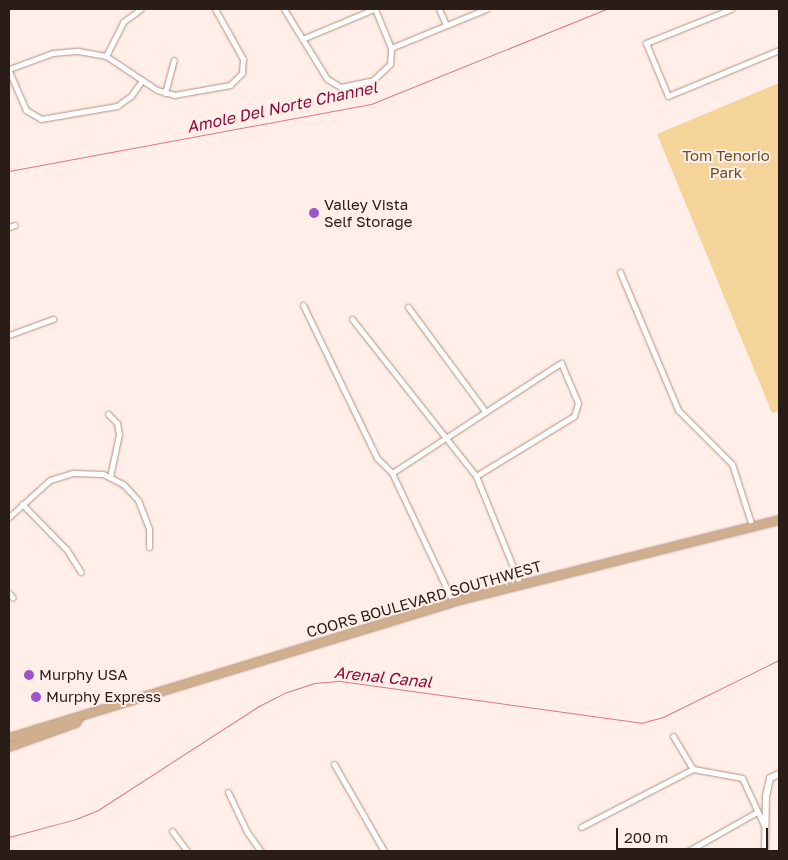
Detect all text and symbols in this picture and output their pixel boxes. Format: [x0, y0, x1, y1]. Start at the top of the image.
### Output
water label: Amole Del Norte Channel [185, 77, 379, 137]
park label: Tom Tenorio Park [682, 146, 770, 181]
place label: Valley Vista Self Storage [324, 195, 412, 230]
marker: Valley Vista Self Storage [308, 207, 320, 219]
street label: COORS BOULEVARD SOUTHWEST [304, 557, 544, 641]
water label: Arenal Canal [333, 662, 433, 692]
place label: Murphy USA [39, 666, 128, 684]
marker: Murphy USA [23, 669, 35, 681]
place label: Murphy Express [46, 688, 161, 706]
marker: Murphy Express [30, 691, 42, 703]
scale bar [618, 818, 770, 850]
text: 200 m [624, 828, 668, 846]

